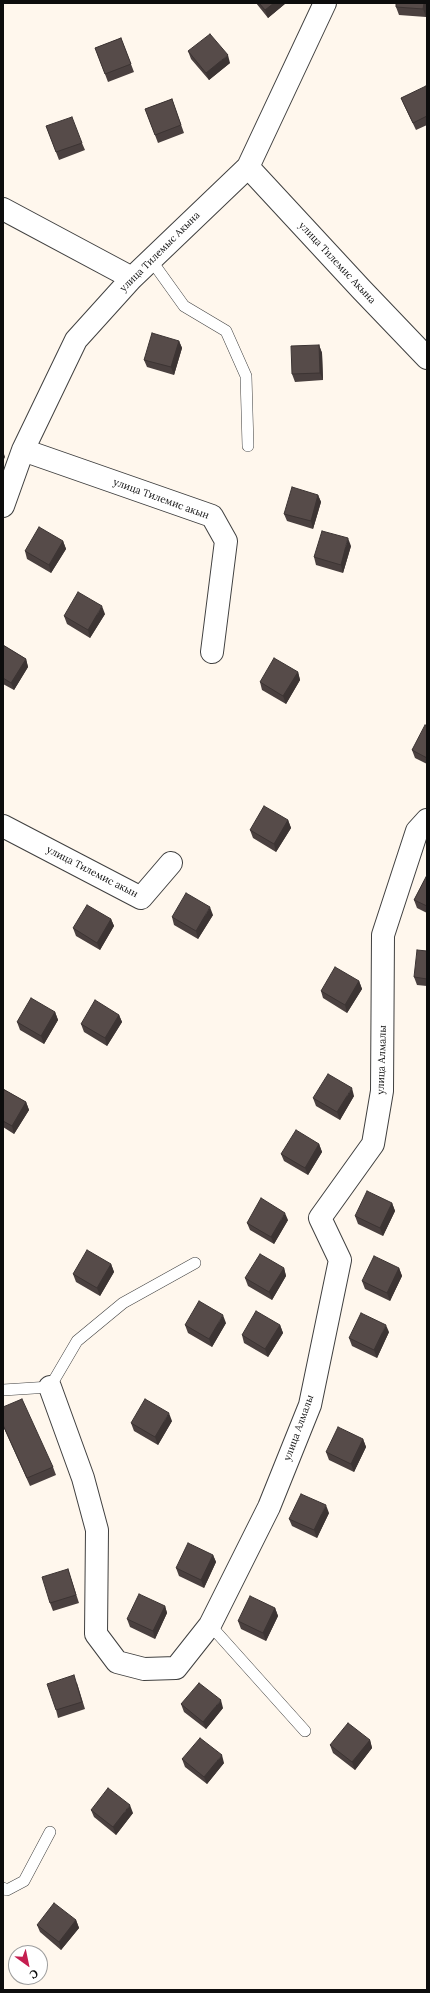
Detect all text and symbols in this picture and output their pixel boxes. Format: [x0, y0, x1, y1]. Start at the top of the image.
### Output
street label: улица Тилемыс Акына [117, 209, 203, 295]
street label: улица Тилемис Акына [296, 220, 378, 306]
street label: улица Тилемис акын [111, 476, 211, 522]
street label: улица Тилемис акын [44, 844, 140, 900]
street label: улица Алмалы [375, 1025, 389, 1095]
street label: улица Алмалы [281, 1393, 317, 1463]
north arrow [8, 1945, 48, 1985]
text: С [27, 1966, 41, 1982]

